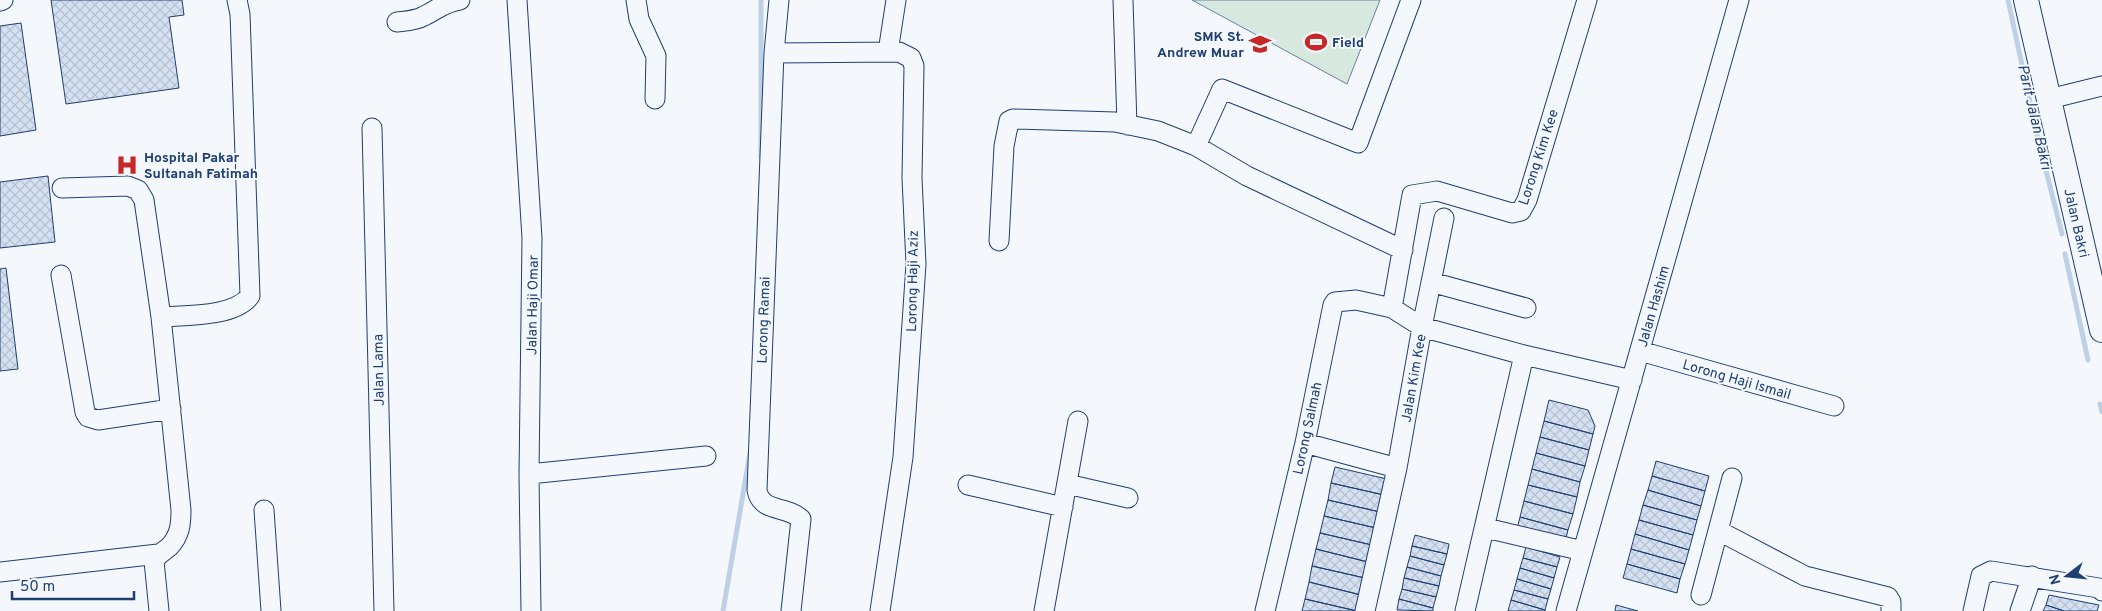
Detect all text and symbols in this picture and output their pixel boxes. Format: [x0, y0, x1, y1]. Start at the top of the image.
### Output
place label: SMK St. Andrew Muar [1157, 29, 1244, 62]
sports icon: Field [1303, 29, 1329, 55]
school or university icon: SMK St. Andrew Muar [1247, 31, 1273, 57]
place label: Field [1332, 35, 1364, 52]
water label: Parit Jalan Bakri [2012, 63, 2055, 173]
street label: Lorong Kim Kee [1516, 107, 1563, 208]
place label: Hospital Pakar Sultanah Fatimah [144, 150, 258, 183]
hospital icon: Hospital Pakar Sultanah Fatimah [114, 152, 140, 178]
street label: Jalan Bakri [2059, 187, 2092, 260]
street label: Lorong Haji Aziz [904, 230, 923, 332]
street label: Jalan Haji Omar [524, 254, 543, 355]
street label: Jalan Hashim [1635, 264, 1674, 349]
street label: Lorong Ramai [754, 276, 775, 364]
street label: Jalan Kim Kee [1398, 333, 1431, 424]
street label: Jalan Lama [370, 334, 389, 406]
street label: Lorong Haji Ismail [1680, 357, 1793, 404]
street label: Lorong Salmah [1290, 380, 1327, 476]
north arrow [2042, 551, 2092, 601]
scale bar [12, 568, 135, 600]
text: N [2046, 572, 2066, 586]
text: 50 m [20, 578, 55, 597]

